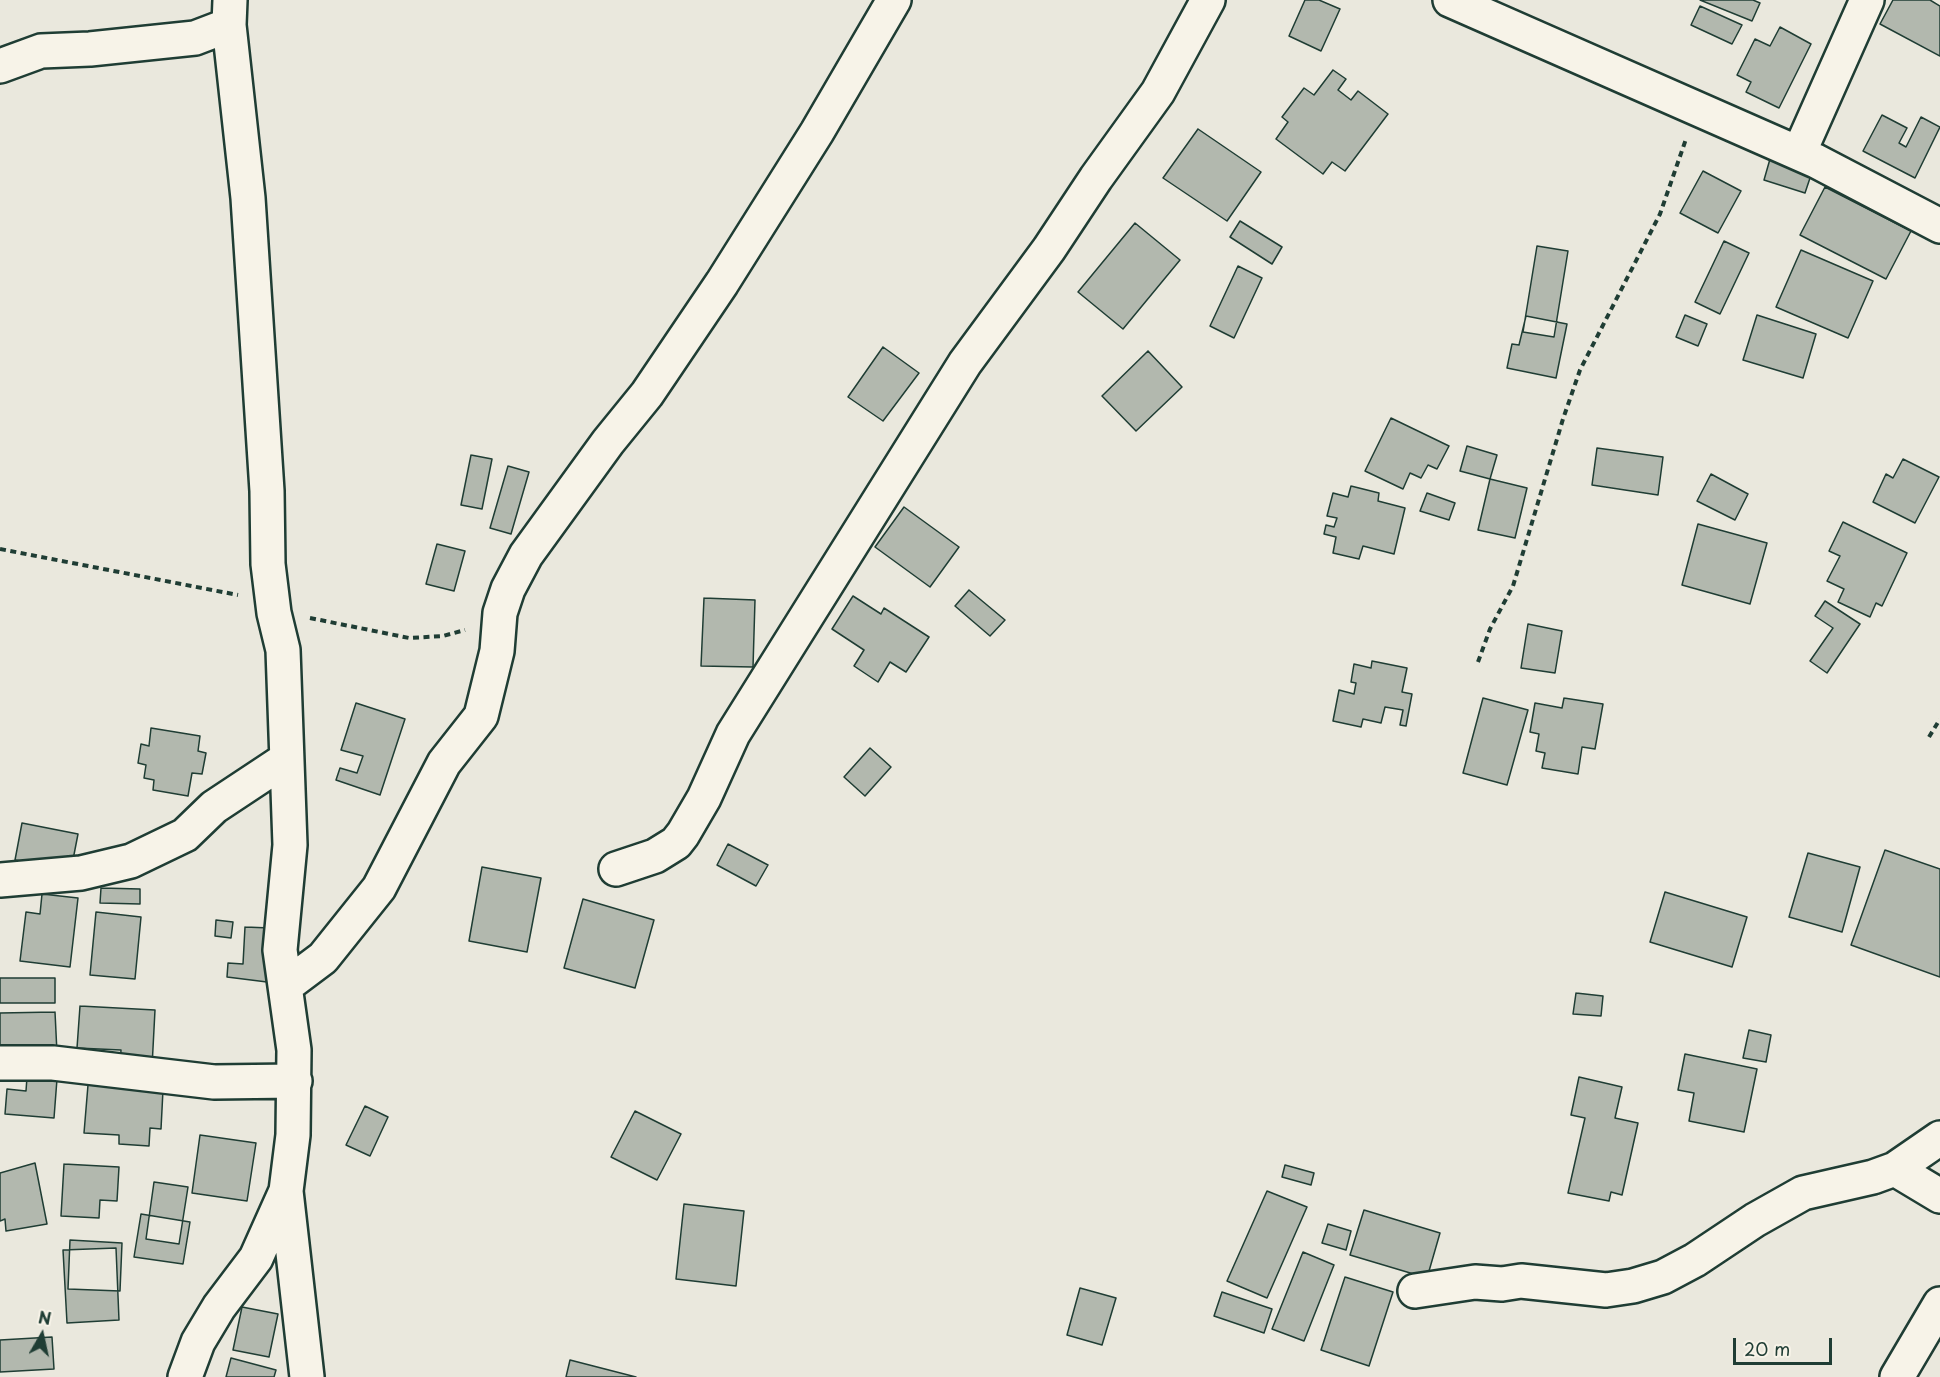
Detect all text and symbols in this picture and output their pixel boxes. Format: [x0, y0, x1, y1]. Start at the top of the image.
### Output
text: N [37, 1304, 53, 1330]
north arrow [12, 1305, 72, 1365]
scale bar [1736, 1326, 1835, 1364]
text: 20 m [1744, 1335, 1790, 1362]

